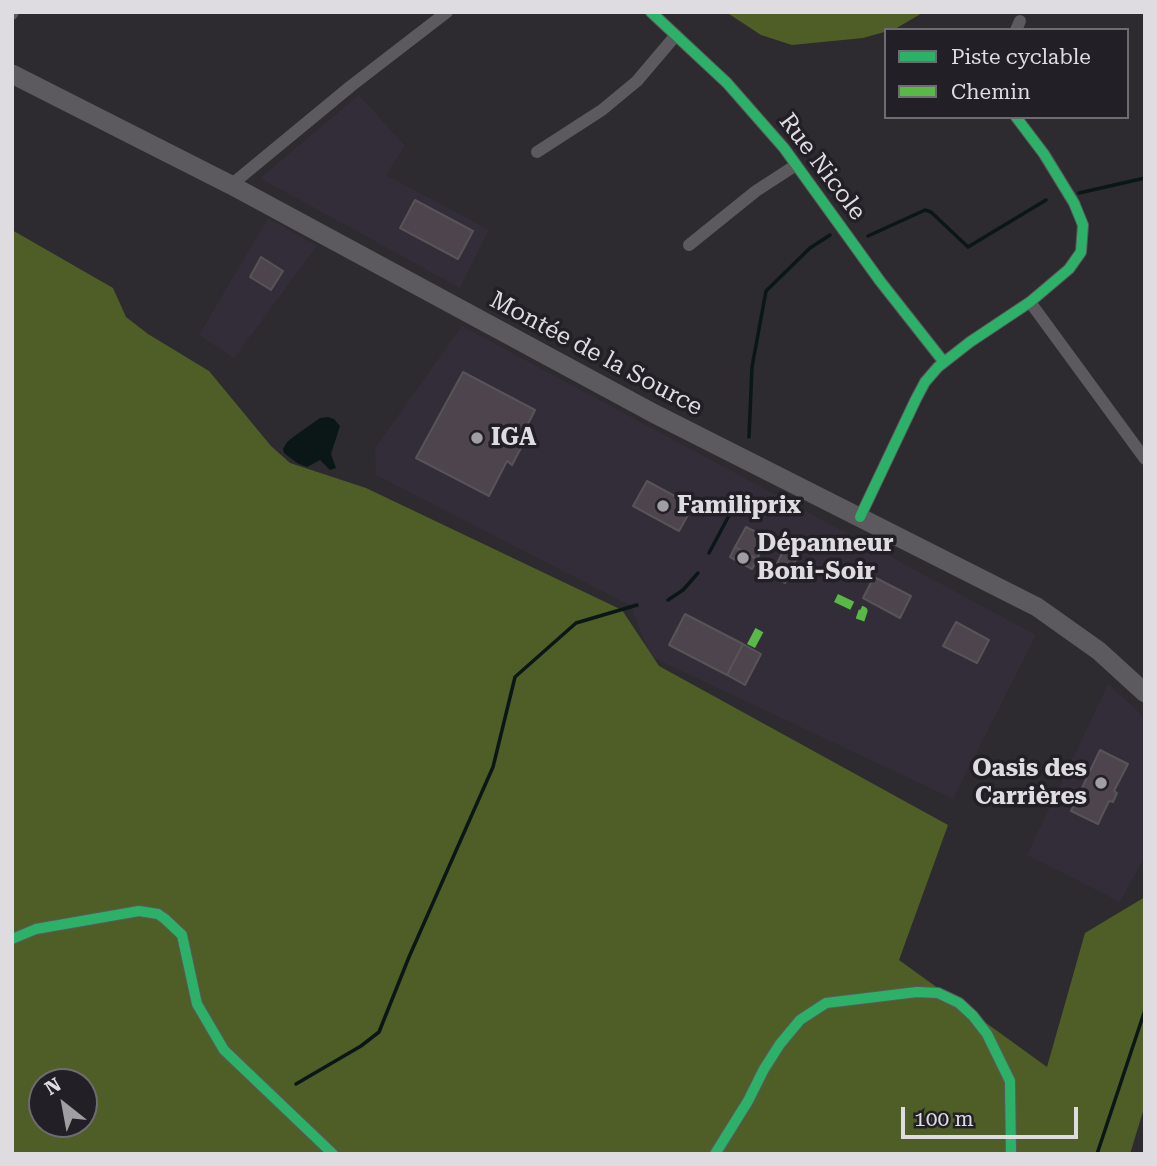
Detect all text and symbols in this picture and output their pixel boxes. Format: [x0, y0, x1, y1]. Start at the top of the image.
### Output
legend [884, 28, 1129, 119]
text: Piste cyclable [951, 45, 1091, 69]
text: Chemin [951, 80, 1031, 104]
street label: Rue Nicole [773, 108, 871, 226]
street label: Montée de la Source [485, 286, 707, 422]
place label: IGA [491, 424, 536, 452]
marker: IGA [469, 430, 485, 446]
place label: Familiprix [677, 492, 801, 520]
marker: Familiprix [655, 498, 671, 514]
place label: Dépanneur Boni-Soir [757, 530, 894, 586]
marker: Dépanneur Boni-Soir [735, 550, 751, 566]
place label: Oasis des Carrières [972, 755, 1087, 811]
marker: Oasis des Carrières [1093, 775, 1109, 791]
north arrow [28, 1068, 98, 1138]
text: N [41, 1073, 65, 1100]
scale bar [905, 1092, 1082, 1136]
text: 100 m [914, 1107, 974, 1131]

